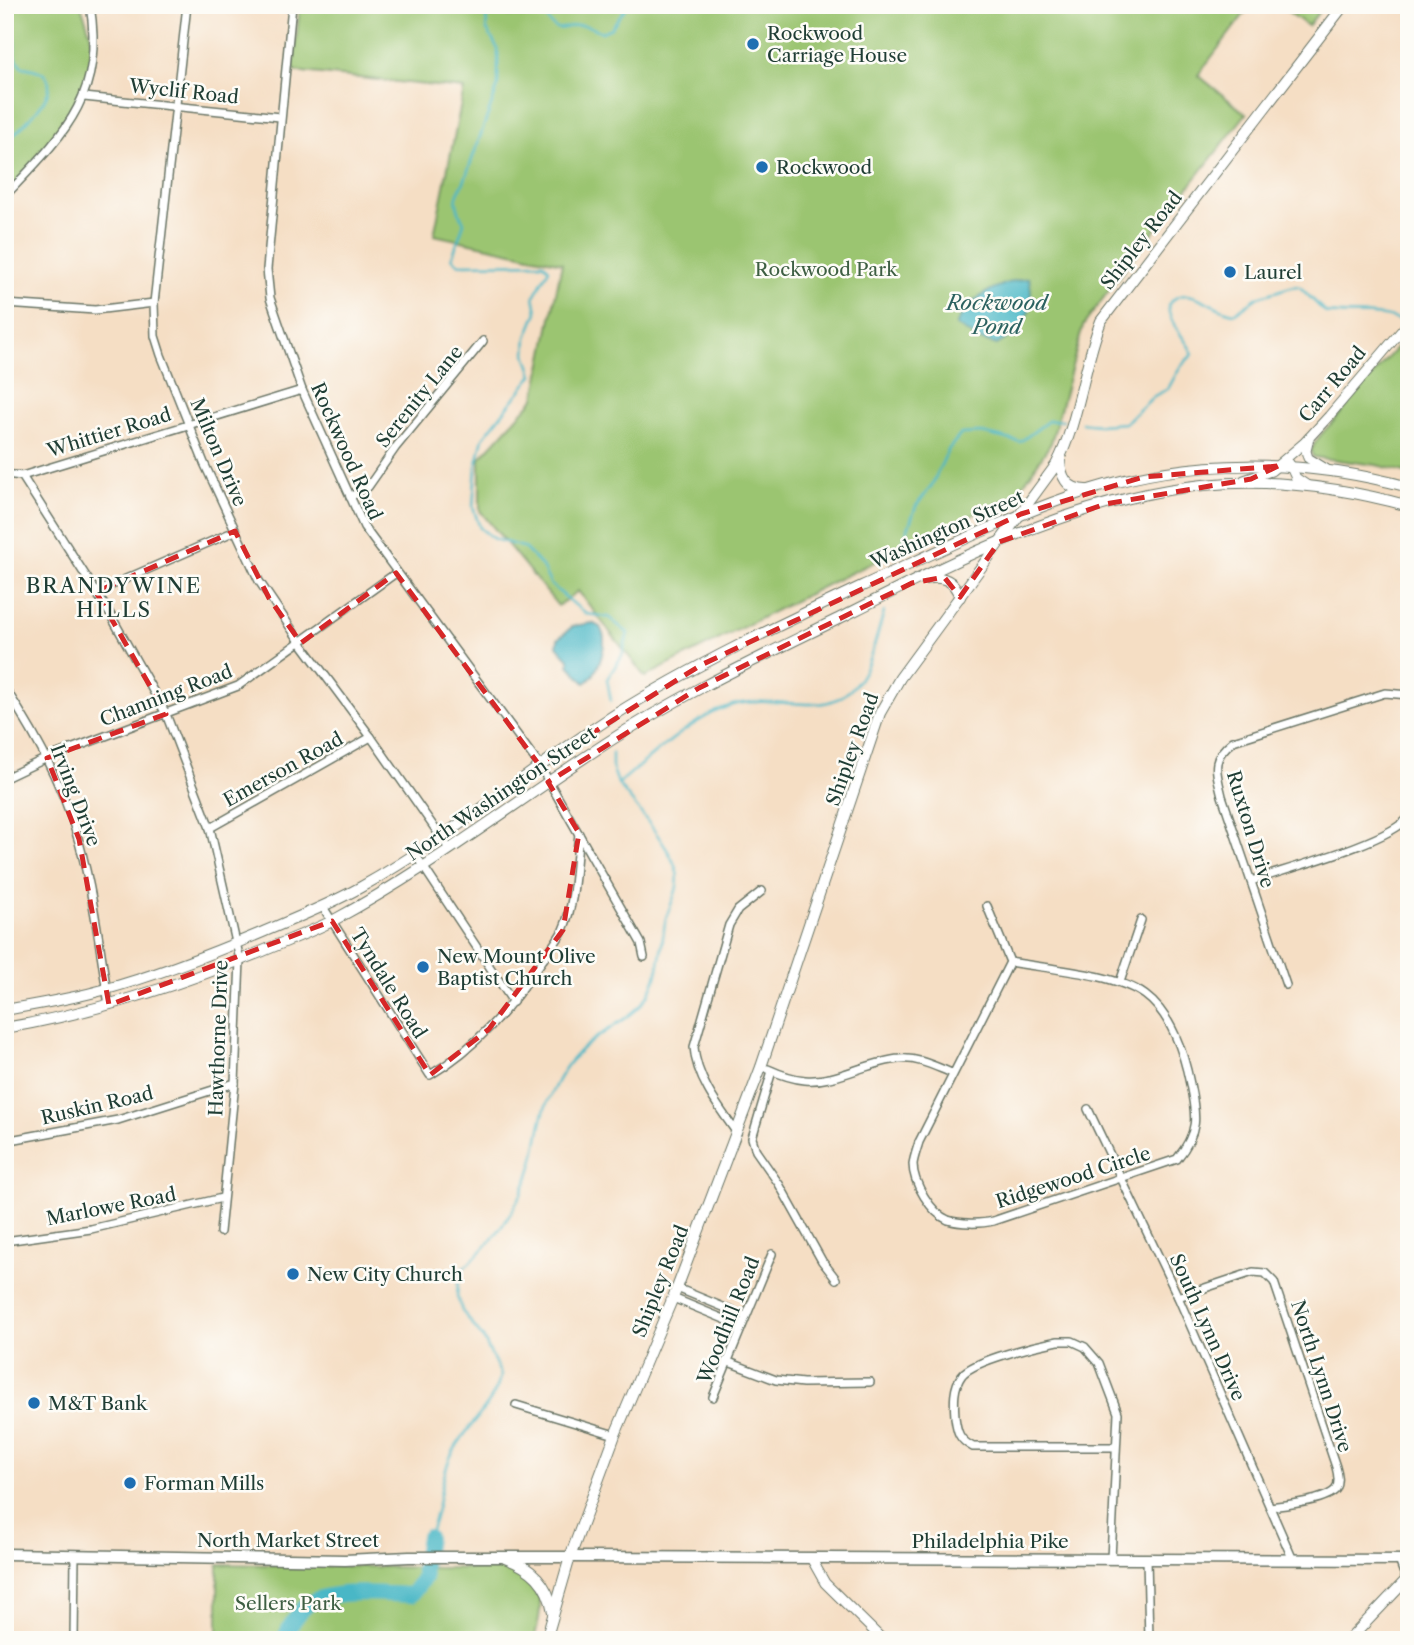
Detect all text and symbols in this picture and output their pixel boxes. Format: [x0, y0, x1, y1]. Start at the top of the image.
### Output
place label: Rockwood Carriage House [767, 22, 907, 67]
marker: Rockwood Carriage House [745, 36, 761, 52]
street label: Wyclif Road [127, 74, 240, 109]
place label: Rockwood [776, 156, 872, 179]
marker: Rockwood [754, 159, 770, 175]
street label: Shipley Road [1096, 186, 1187, 294]
park label: Rockwood Park [755, 258, 898, 281]
place label: Laurel [1244, 261, 1303, 284]
marker: Laurel [1222, 264, 1238, 280]
water label: Rockwood Pond [944, 290, 1050, 339]
street label: Serenity Lane [371, 341, 468, 452]
street label: Carr Road [1294, 341, 1371, 427]
street label: Rockwood Road [306, 379, 387, 524]
street label: Milton Drive [185, 395, 252, 510]
street label: Whittier Road [43, 403, 174, 463]
street label: Washington Street [866, 485, 1028, 574]
district label: BRANDYWINE HILLS [26, 573, 202, 622]
street label: Channing Road [97, 659, 236, 731]
street label: Shipley Road [821, 689, 884, 809]
street label: North Washington Street [402, 721, 601, 866]
street label: Emerson Road [219, 727, 347, 812]
street label: Irving Drive [46, 741, 106, 850]
street label: Ruxton Drive [1222, 768, 1279, 891]
street label: Tyndale Road [345, 924, 432, 1043]
place label: New Mount Olive Baptist Church [437, 945, 596, 990]
street label: Hawthorne Drive [204, 959, 233, 1117]
marker: New Mount Olive Baptist Church [415, 959, 431, 975]
street label: Ruskin Road [39, 1081, 156, 1130]
street label: Ridgewood Circle [993, 1142, 1153, 1213]
street label: Marlowe Road [44, 1183, 178, 1230]
street label: Shipley Road [628, 1221, 694, 1341]
street label: South Lynn Drive [1165, 1250, 1250, 1404]
street label: Woodhill Road [692, 1253, 765, 1388]
place label: New City Church [307, 1263, 463, 1286]
marker: New City Church [285, 1266, 301, 1282]
street label: North Lynn Drive [1286, 1297, 1357, 1455]
place label: M&T Bank [48, 1392, 148, 1415]
marker: M&T Bank [26, 1395, 42, 1411]
place label: Forman Mills [144, 1472, 264, 1495]
marker: Forman Mills [122, 1475, 138, 1491]
street label: North Market Street [197, 1529, 379, 1552]
street label: Philadelphia Pike [911, 1530, 1069, 1553]
park label: Sellers Park [235, 1592, 342, 1615]

